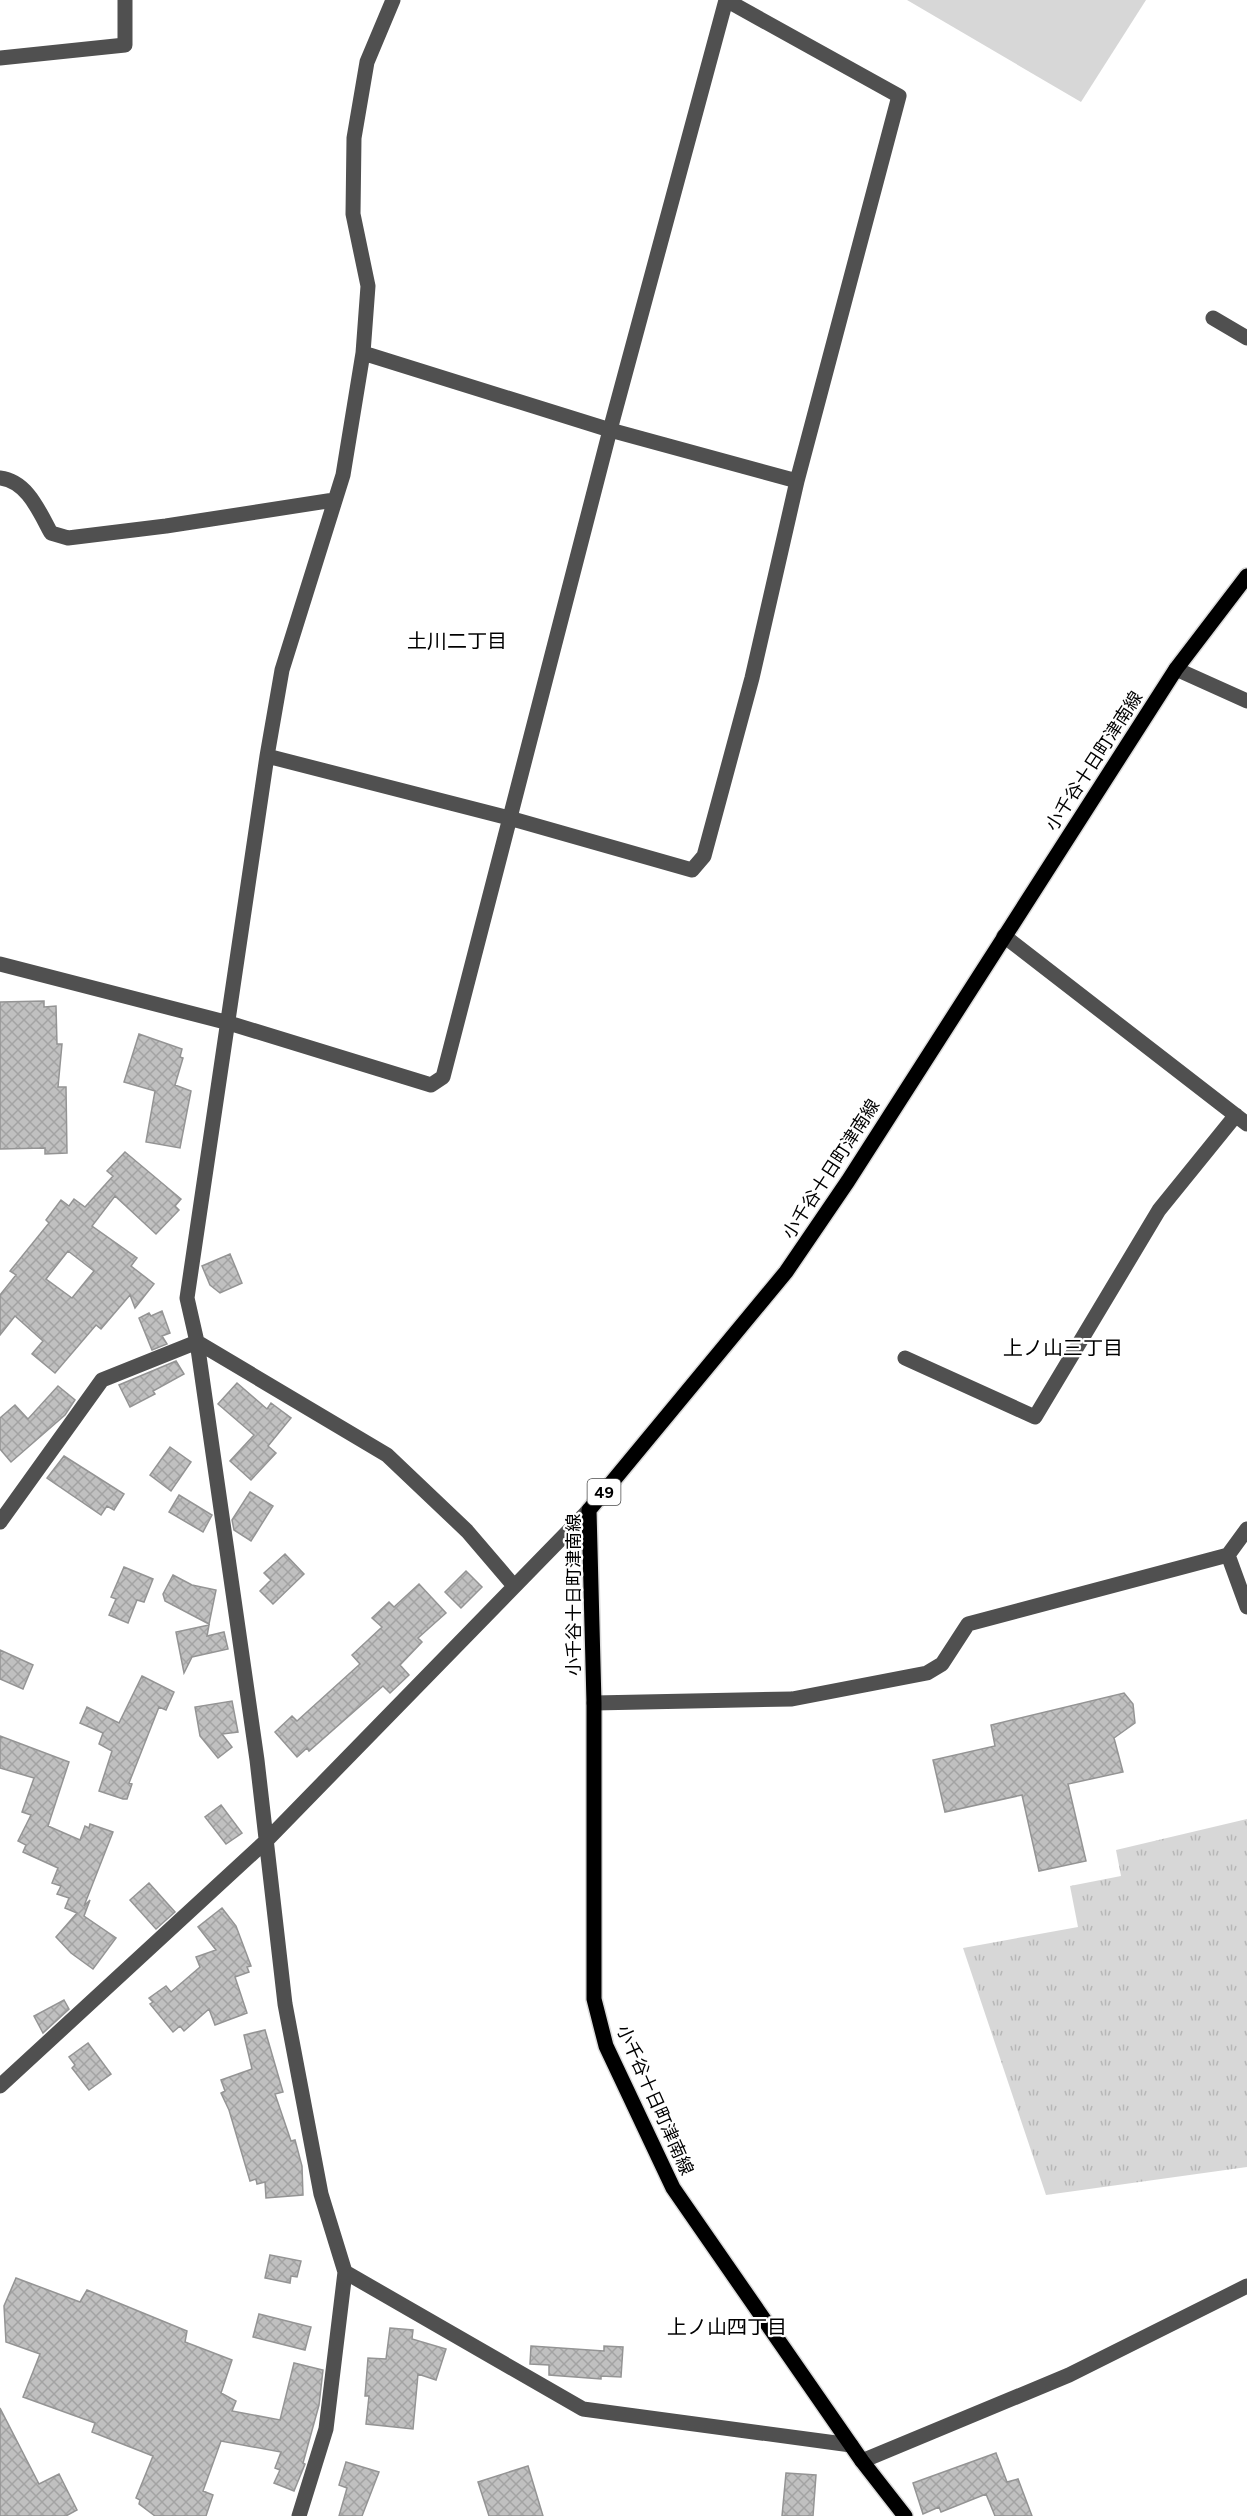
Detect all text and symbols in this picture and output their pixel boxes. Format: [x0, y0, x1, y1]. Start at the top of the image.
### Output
district label: 土川二丁目 [407, 629, 507, 653]
street label: 小千谷十日町津南線 [1041, 687, 1147, 835]
street label: 小千谷十日町津南線 [778, 1095, 884, 1243]
district label: 上ノ山三丁目 [1003, 1336, 1123, 1360]
road number: 49 [588, 1479, 620, 1505]
street label: 小千谷十日町津南線 [563, 1514, 585, 1676]
street label: 小千谷十日町津南線 [612, 2022, 698, 2178]
district label: 上ノ山四丁目 [667, 2315, 787, 2339]

